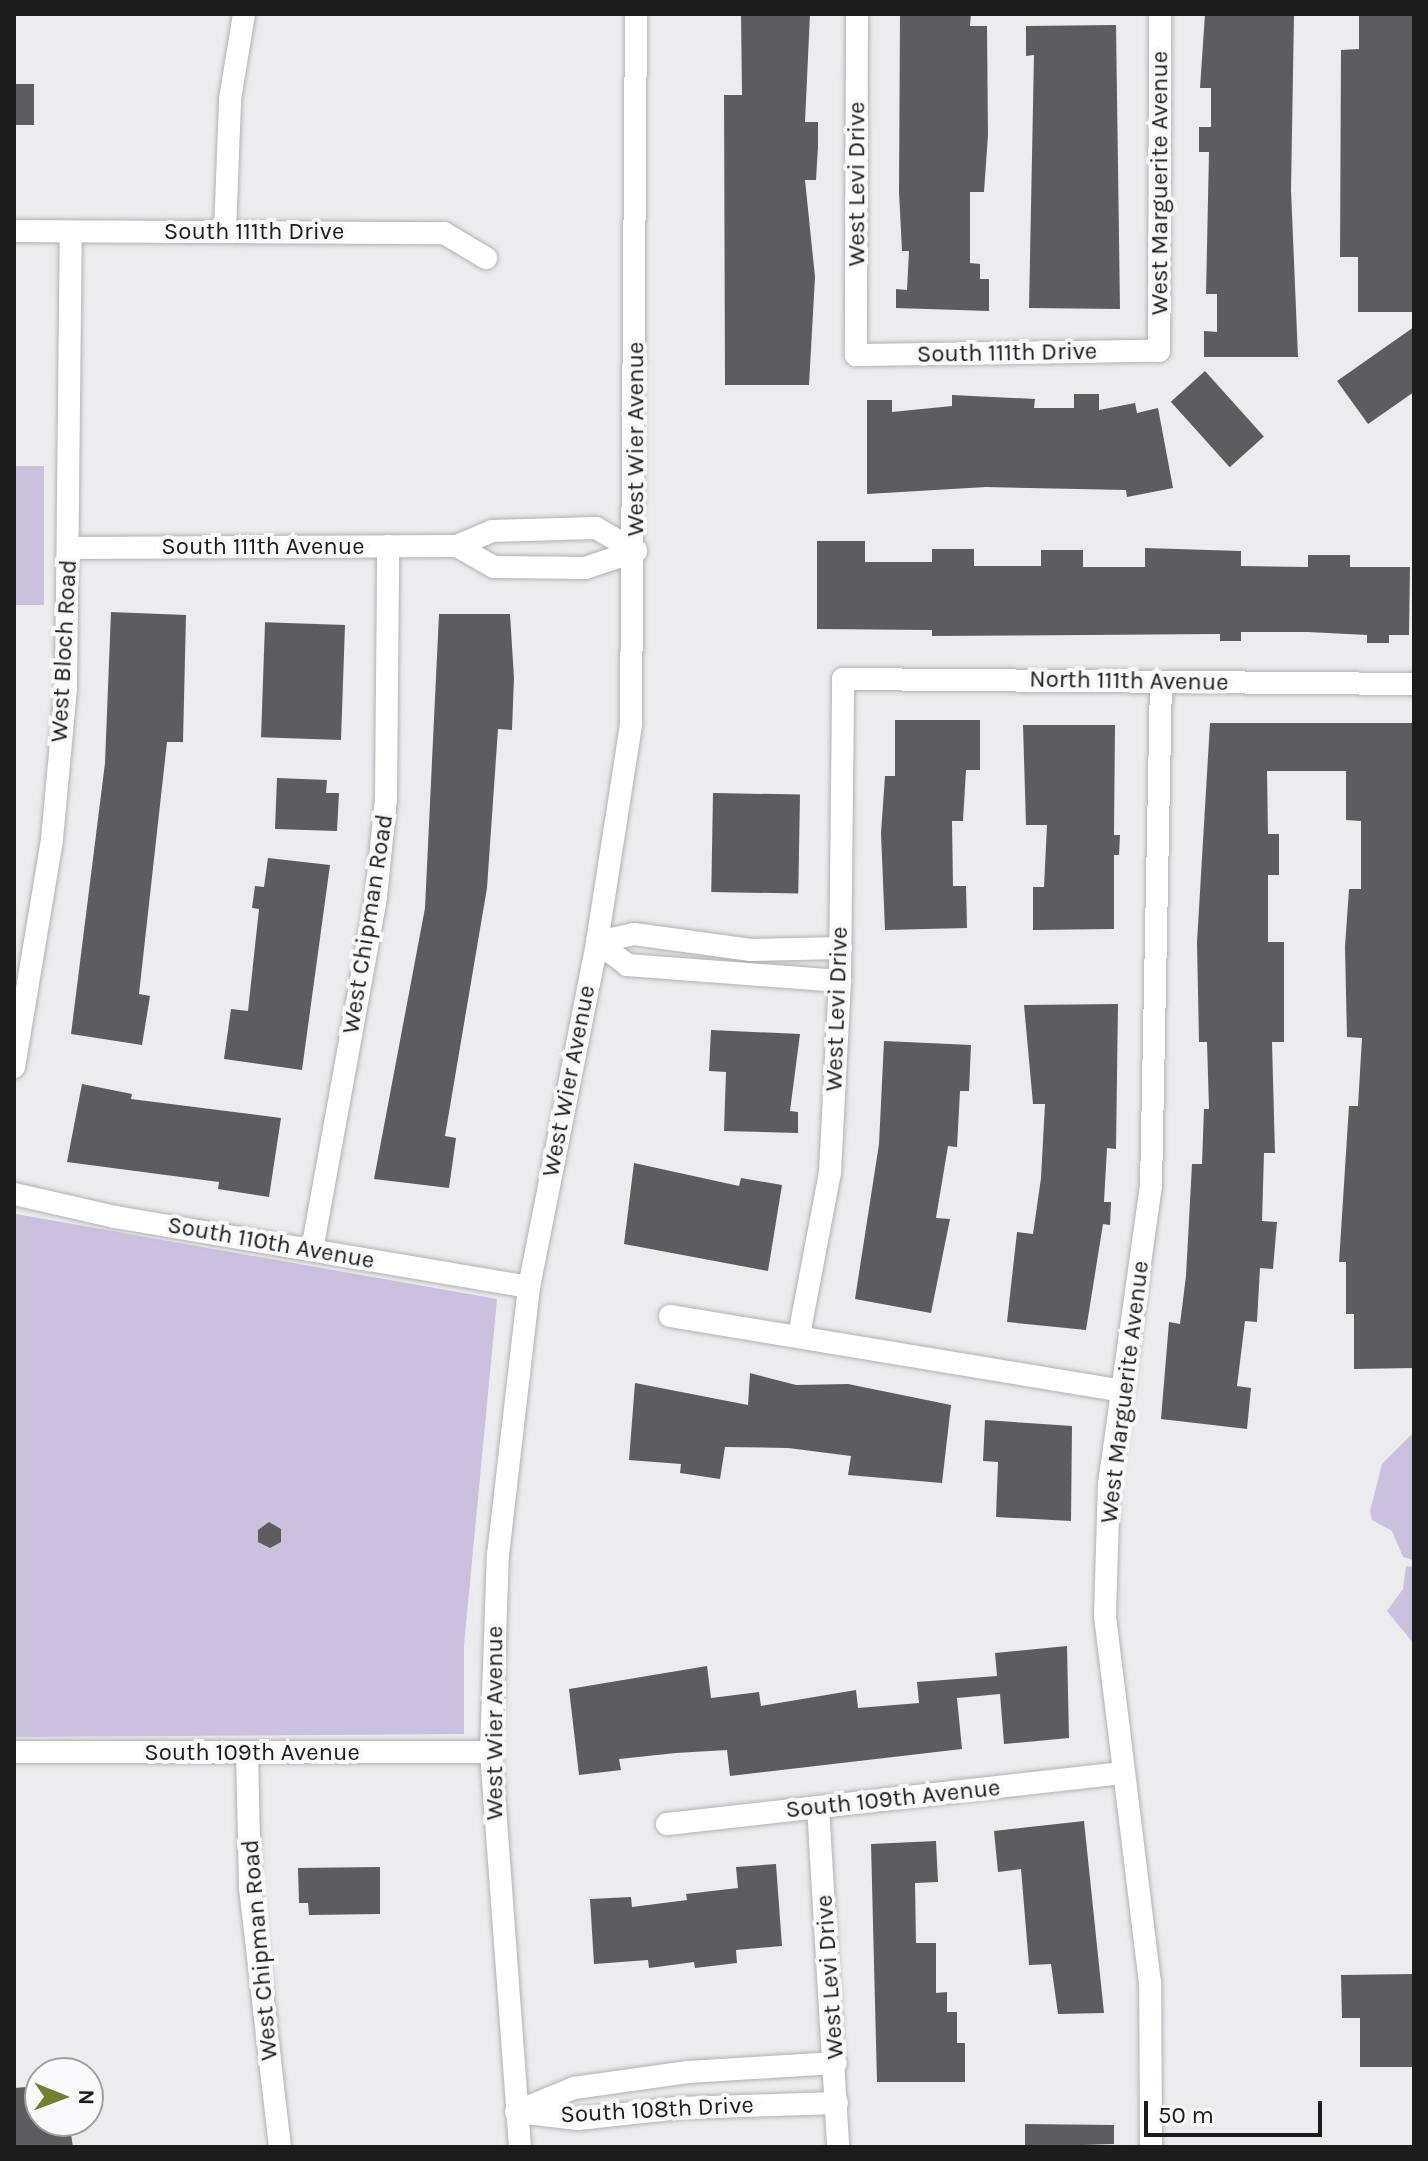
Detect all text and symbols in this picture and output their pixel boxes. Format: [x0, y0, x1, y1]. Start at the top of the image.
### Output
street label: West Marguerite Avenue [1146, 51, 1174, 315]
street label: West Levi Drive [843, 102, 871, 266]
street label: South 111th Drive [164, 218, 344, 246]
street label: South 111th Drive [917, 337, 1097, 369]
street label: West Wier Avenue [622, 342, 650, 536]
street label: South 111th Avenue [161, 533, 365, 561]
street label: West Bloch Road [45, 559, 83, 743]
street label: North 111th Avenue [1029, 665, 1229, 697]
street label: West Chipman Road [336, 812, 400, 1036]
street label: West Levi Drive [820, 926, 854, 1092]
street label: West Wier Avenue [536, 983, 602, 1179]
street label: South 110th Avenue [165, 1211, 377, 1275]
street label: West Marguerite Avenue [1095, 1259, 1155, 1525]
street label: West Wier Avenue [481, 1626, 509, 1820]
street label: South 109th Avenue [144, 1739, 360, 1767]
street label: South 109th Avenue [784, 1773, 1002, 1825]
street label: West Chipman Road [236, 1838, 284, 2062]
street label: West Levi Drive [810, 1894, 850, 2060]
north arrow [24, 2057, 104, 2137]
scale bar [1148, 2085, 1326, 2135]
text: N [73, 2089, 99, 2106]
street label: South 108th Drive [560, 2091, 754, 2129]
text: 50 m [1158, 2101, 1214, 2129]

